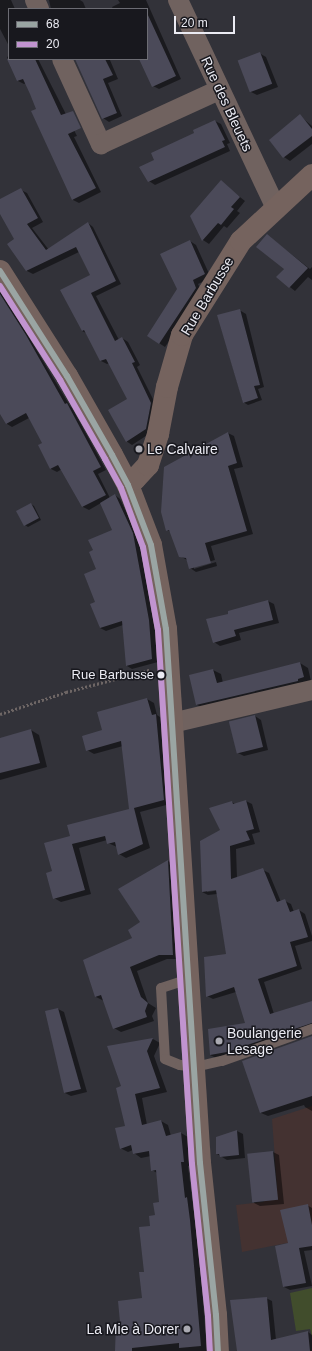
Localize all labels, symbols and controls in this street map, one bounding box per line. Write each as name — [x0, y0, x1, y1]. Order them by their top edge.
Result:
legend — [8, 8, 148, 60]
scale bar — [176, 8, 237, 34]
text: 20 m — [181, 16, 208, 30]
text: 68 — [46, 17, 59, 31]
text: 20 — [46, 37, 59, 51]
street label: Rue des Bleuets — [198, 54, 256, 154]
street label: Rue Barbusse — [177, 254, 237, 338]
place label: Le Calvaire — [147, 441, 218, 457]
marker: Le Calvaire — [134, 444, 144, 454]
place label: Rue Barbusse — [72, 667, 154, 683]
marker: Rue Barbusse — [156, 670, 166, 680]
place label: Boulangerie Lesage — [227, 1025, 302, 1058]
marker: Boulangerie Lesage — [214, 1036, 224, 1046]
place label: La Mie à Dorer — [86, 1321, 179, 1337]
marker: La Mie à Dorer — [182, 1324, 192, 1334]

